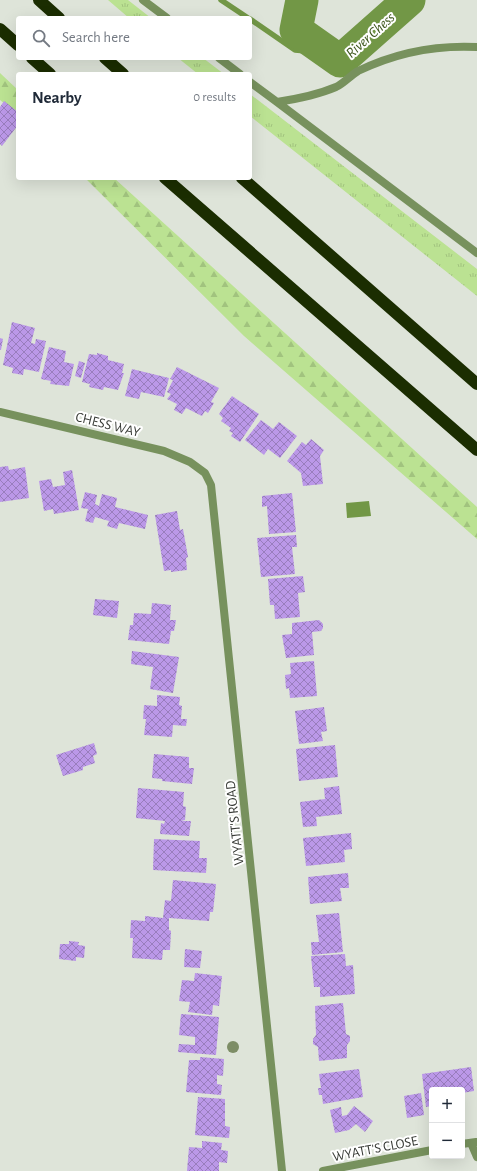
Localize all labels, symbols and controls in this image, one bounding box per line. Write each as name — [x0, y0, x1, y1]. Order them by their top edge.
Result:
water label: River Chess — [343, 10, 398, 61]
search box — [16, 16, 252, 60]
icon: search — [30, 27, 52, 49]
text: Search here — [62, 30, 130, 45]
text: Nearby — [32, 89, 82, 106]
text: 0 results — [193, 91, 236, 104]
street label: CHESS WAY — [74, 410, 142, 440]
street label: WYATT'S ROAD — [224, 780, 246, 866]
map controls — [429, 1087, 465, 1159]
button: + — [429, 1087, 465, 1123]
button: − — [429, 1123, 465, 1159]
street label: WYATT'S CLOSE — [331, 1134, 419, 1164]

